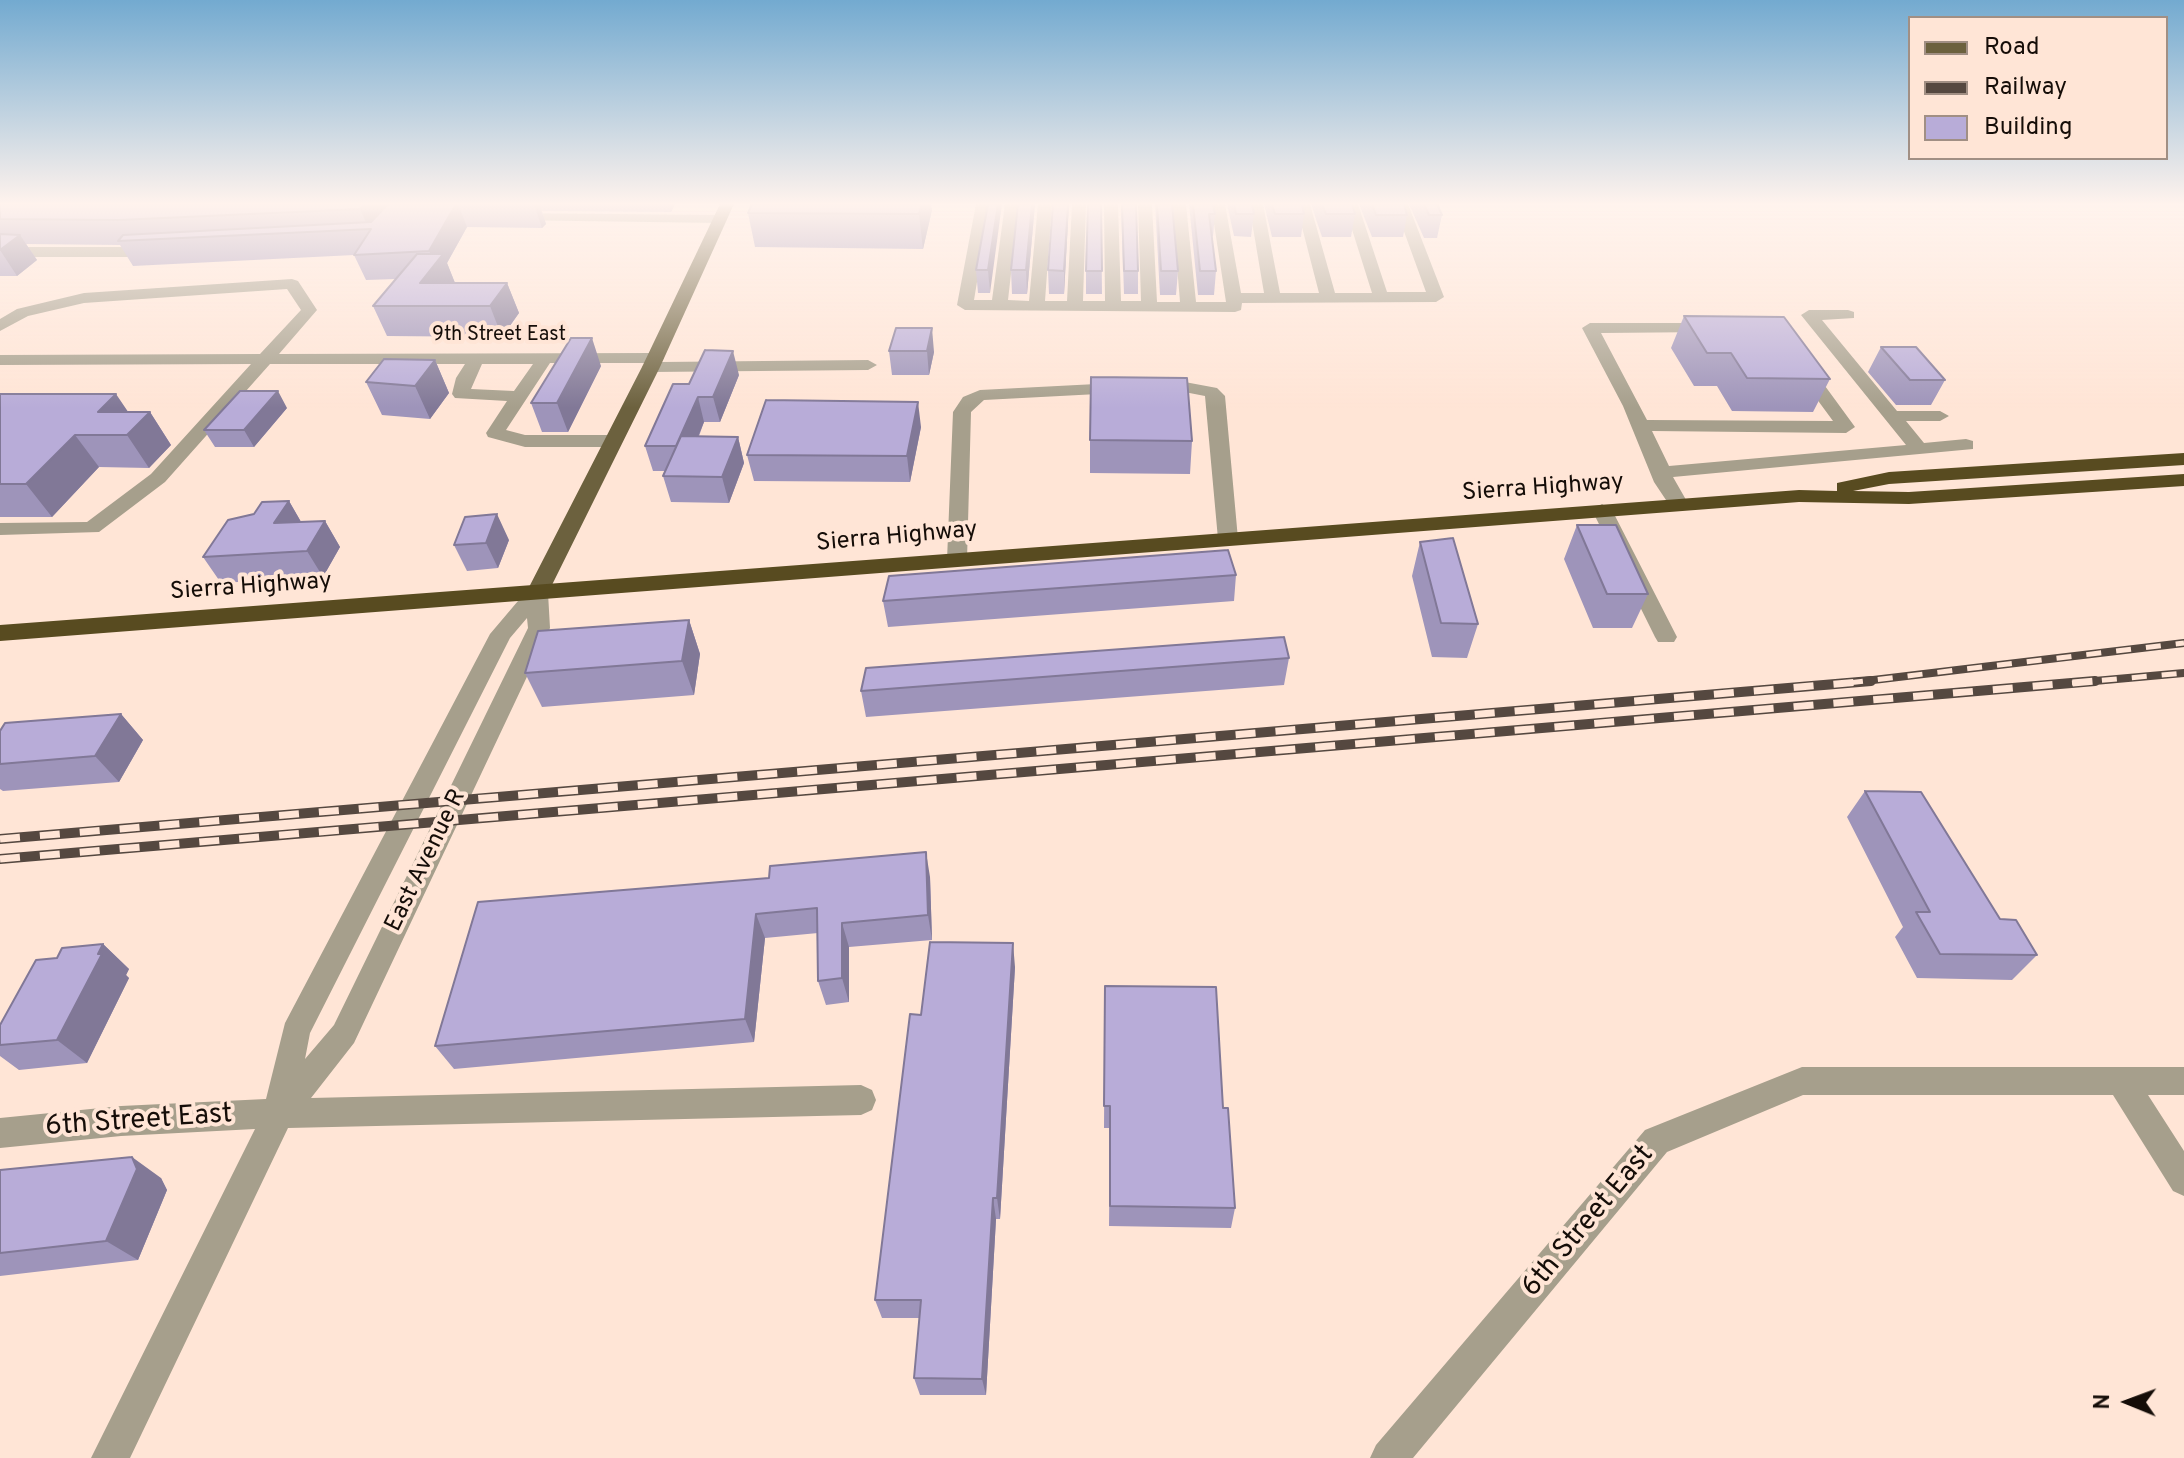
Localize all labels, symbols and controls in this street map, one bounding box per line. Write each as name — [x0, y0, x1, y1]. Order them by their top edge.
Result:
legend — [1908, 16, 2168, 160]
text: Road — [1984, 33, 2040, 63]
text: Railway — [1984, 73, 2067, 103]
text: Building — [1984, 113, 2073, 143]
street label: 9th Street East — [432, 324, 566, 348]
street label: Sierra Highway — [1461, 469, 1625, 509]
street label: Sierra Highway — [815, 517, 979, 559]
street label: Sierra Highway — [169, 568, 333, 608]
street label: East Avenue R — [380, 785, 474, 937]
street label: 6th Street East — [44, 1099, 234, 1145]
street label: 6th Street East — [1516, 1139, 1662, 1305]
north arrow — [2088, 1362, 2168, 1442]
text: N — [2090, 1393, 2117, 1410]

